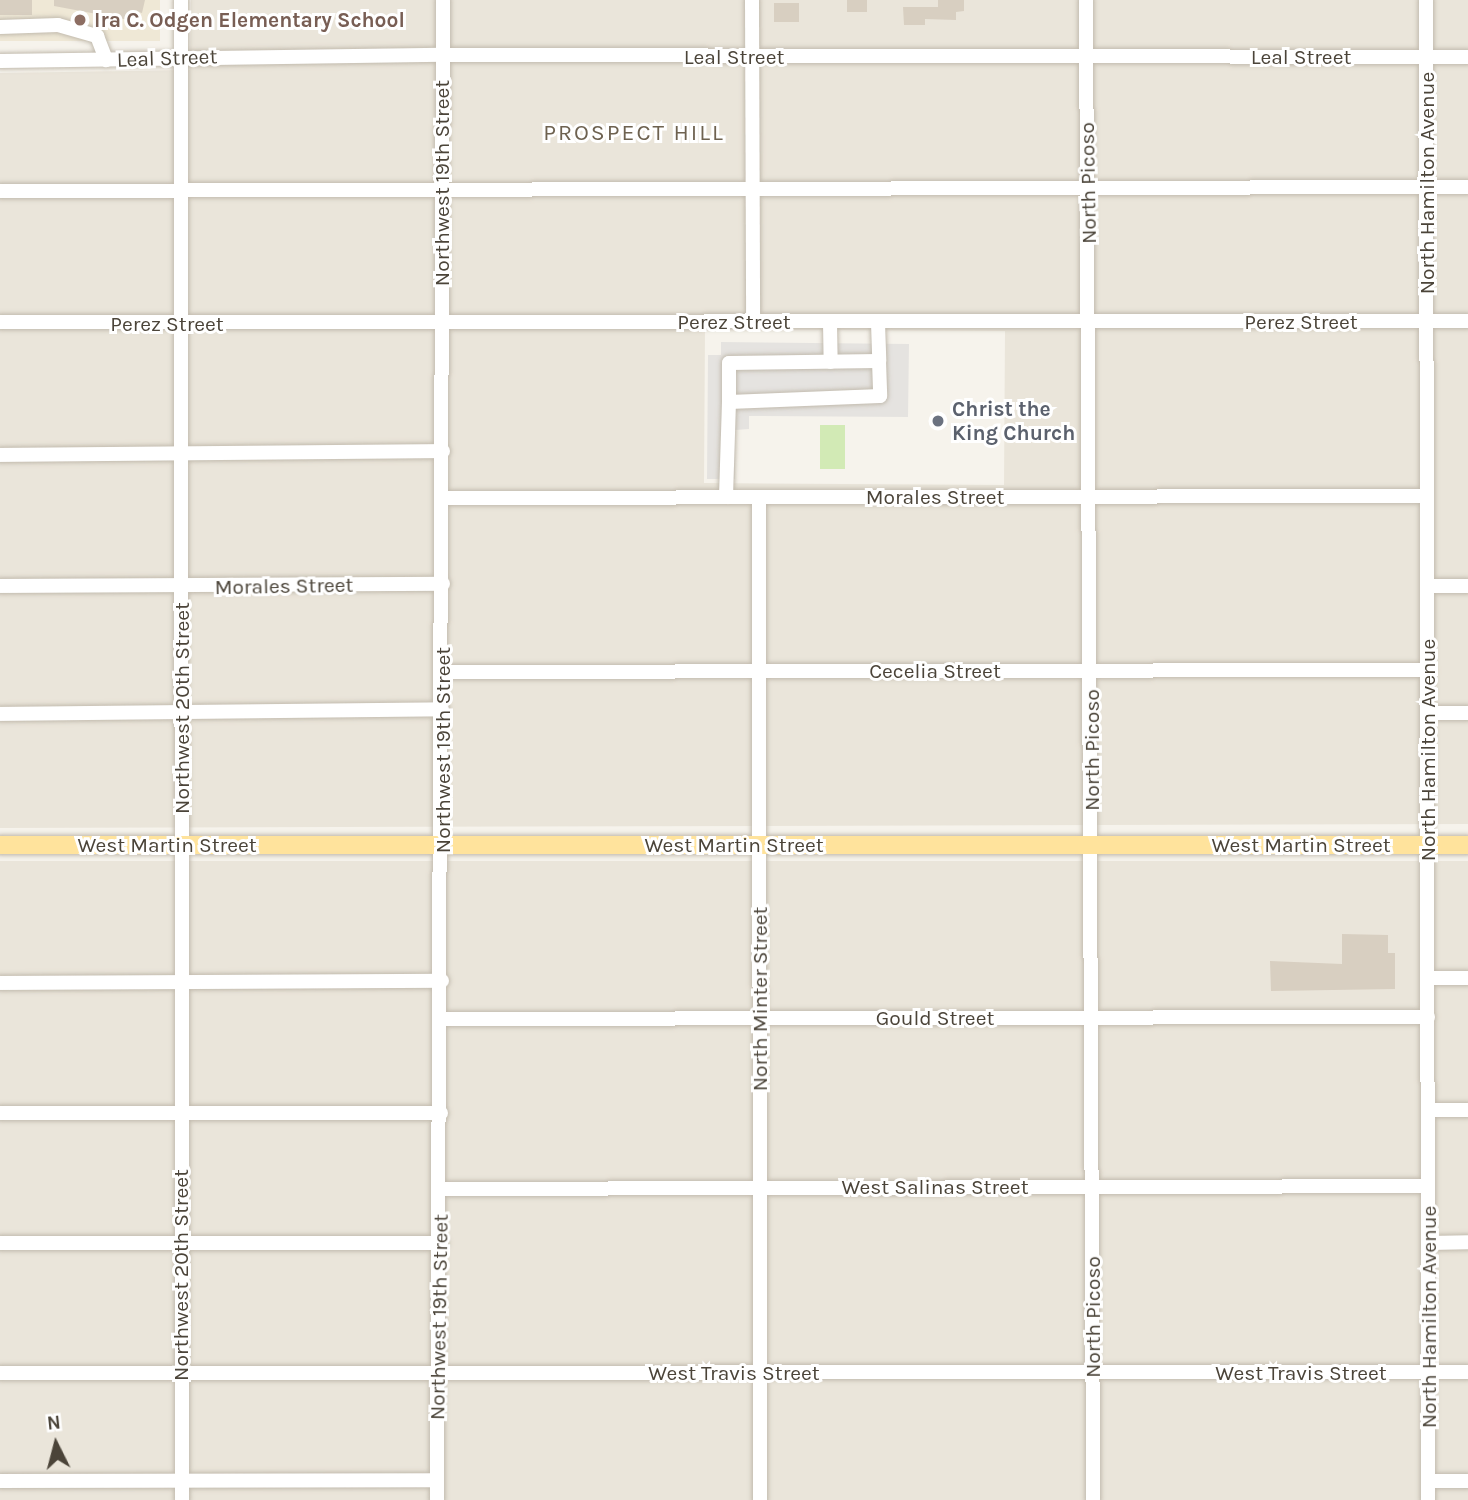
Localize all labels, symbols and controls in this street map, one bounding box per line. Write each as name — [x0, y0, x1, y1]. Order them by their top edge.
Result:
place label: Ira C. Odgen Elementary School — [94, 7, 405, 33]
marker: Ira C. Odgen Elementary School — [72, 12, 88, 28]
street label: Leal Street — [116, 44, 218, 72]
street label: Leal Street — [684, 44, 784, 70]
street label: Leal Street — [1251, 44, 1351, 70]
street label: North Hamilton Avenue — [1414, 72, 1440, 294]
street label: Northwest 19th Street — [429, 80, 455, 286]
district label: PROSPECT HILL — [545, 119, 723, 147]
street label: North Picoso — [1074, 122, 1102, 244]
street label: Perez Street — [677, 309, 791, 335]
street label: Perez Street — [1244, 309, 1358, 335]
street label: Perez Street — [110, 311, 224, 337]
place label: Christ the King Church — [952, 396, 1075, 446]
marker: Christ the King Church — [930, 413, 946, 429]
street label: Morales Street — [866, 484, 1004, 510]
street label: Morales Street — [214, 572, 354, 600]
street label: Northwest 20th Street — [169, 602, 195, 814]
street label: North Hamilton Avenue — [1415, 639, 1441, 861]
street label: Northwest 19th Street — [430, 647, 456, 853]
street label: Cecelia Street — [869, 658, 1001, 684]
street label: North Picoso — [1079, 689, 1105, 811]
street label: West Martin Street — [77, 832, 257, 858]
street label: West Martin Street — [644, 832, 824, 858]
street label: West Martin Street — [1211, 832, 1391, 858]
street label: North Minter Street — [747, 907, 773, 1091]
street label: Gould Street — [876, 1005, 994, 1031]
street label: Northwest 20th Street — [168, 1169, 194, 1381]
street label: West Salinas Street — [841, 1174, 1029, 1200]
street label: North Hamilton Avenue — [1416, 1206, 1442, 1428]
street label: Northwest 19th Street — [425, 1214, 453, 1420]
street label: North Picoso — [1080, 1256, 1106, 1378]
street label: West Travis Street — [648, 1360, 820, 1386]
street label: West Travis Street — [1215, 1360, 1387, 1386]
north arrow — [21, 1409, 91, 1479]
text: N — [46, 1411, 62, 1435]

